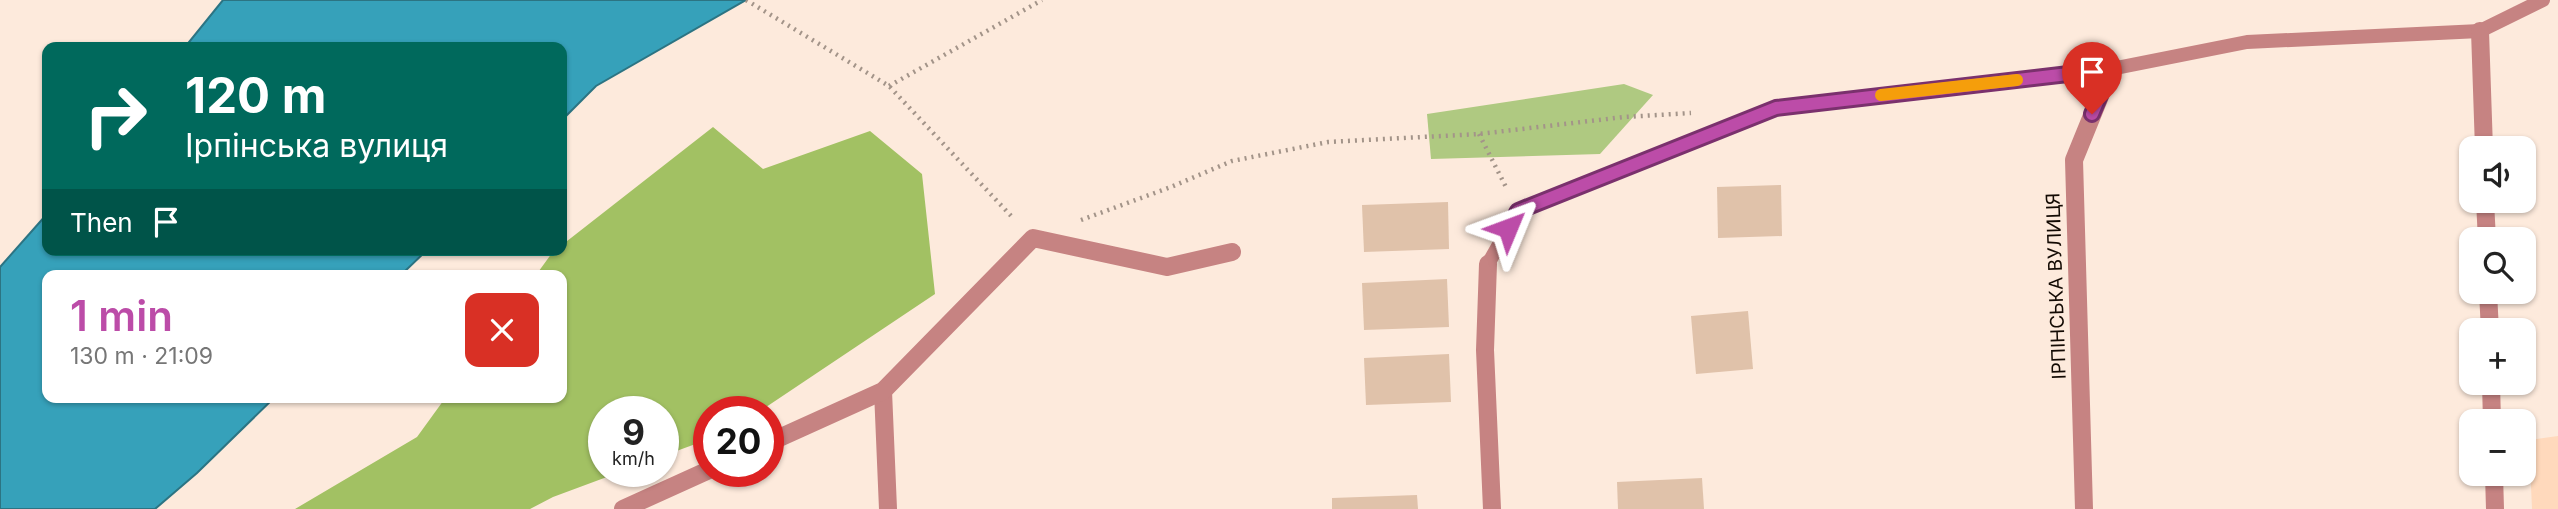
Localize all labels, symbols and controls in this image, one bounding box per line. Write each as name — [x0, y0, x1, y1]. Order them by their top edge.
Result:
pin — [2062, 42, 2122, 114]
icon: arrive — [2073, 53, 2111, 91]
text: 120 m — [185, 66, 326, 125]
icon: right — [70, 70, 161, 161]
text: Ірпінська вулиця — [185, 126, 448, 165]
map controls — [2459, 136, 2536, 486]
button: sound — [2459, 136, 2536, 213]
position arrow — [1471, 191, 1545, 265]
street label: ІРПІНСЬКА ВУЛИЦЯ — [2041, 192, 2071, 380]
icon: arrive — [147, 203, 185, 241]
text: Then — [70, 207, 133, 238]
button: search — [2459, 227, 2536, 304]
text: 1 min — [70, 290, 173, 341]
button: close — [465, 293, 539, 367]
button: + — [2459, 318, 2536, 395]
text: 130 m · 21:09 — [70, 342, 213, 370]
speed limit sign: 20 — [693, 396, 784, 487]
button: − — [2459, 409, 2536, 486]
text: 9 — [622, 411, 645, 453]
text: km/h — [612, 448, 655, 469]

